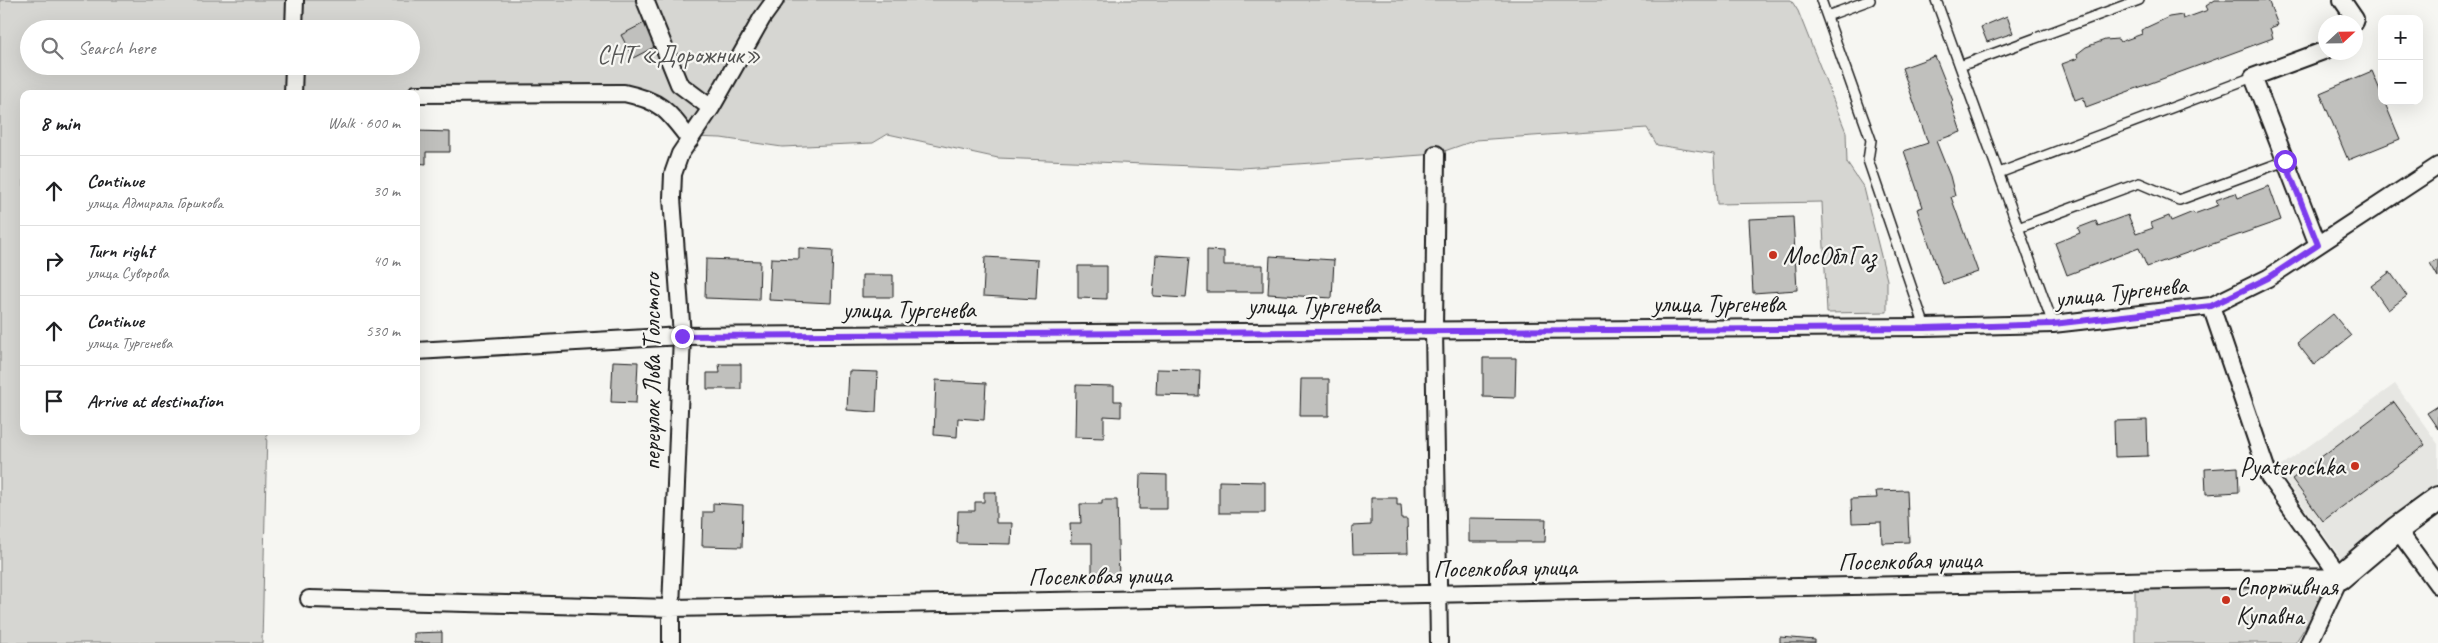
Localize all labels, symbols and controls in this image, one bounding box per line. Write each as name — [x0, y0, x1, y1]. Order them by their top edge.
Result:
north arrow — [2318, 15, 2363, 60]
map controls — [2378, 15, 2423, 105]
button: + — [2378, 15, 2423, 60]
search box — [20, 20, 420, 75]
icon: search — [38, 34, 66, 62]
text: Search here — [78, 36, 155, 60]
park label: СНТ «Дорожник» — [597, 39, 761, 71]
button: − — [2378, 60, 2423, 105]
text: 8 min — [40, 110, 80, 136]
text: Walk · 600 m — [328, 113, 400, 133]
route start — [2274, 150, 2297, 173]
text: Continue — [87, 169, 144, 193]
icon: ahead — [40, 177, 68, 205]
text: 30 m — [373, 181, 400, 201]
text: улица Адмирала Горшкова — [87, 193, 223, 213]
text: Turn right — [87, 239, 154, 263]
place label: МосОблГаз — [1783, 240, 1878, 273]
icon: right — [40, 247, 68, 275]
marker: МосОблГаз — [1767, 249, 1779, 261]
text: 40 m — [373, 251, 400, 271]
text: улица Суворова — [87, 263, 169, 283]
street label: улица Тургенева — [2051, 269, 2191, 315]
street label: переулок Льва Толстого — [636, 270, 668, 470]
street label: улица Тургенева — [1650, 288, 1788, 320]
street label: улица Тургенева — [1245, 290, 1383, 322]
street label: улица Тургенева — [840, 294, 978, 326]
text: Continue — [87, 309, 144, 333]
icon: ahead — [40, 317, 68, 345]
text: 530 m — [366, 321, 400, 341]
route end — [671, 325, 694, 348]
text: улица Тургенева — [87, 333, 172, 353]
icon: arrive — [40, 387, 68, 415]
text: Arrive at destination — [87, 389, 223, 413]
place label: Pyaterochka — [2240, 451, 2347, 483]
marker: Pyaterochka — [2349, 460, 2361, 472]
street label: Поселковая улица — [1838, 544, 1984, 578]
street label: Поселковая улица — [1433, 551, 1579, 585]
street label: Поселковая улица — [1028, 559, 1174, 593]
place label: Спортивная Купавна — [2236, 571, 2339, 632]
marker: Спортивная Купавна — [2220, 594, 2232, 606]

